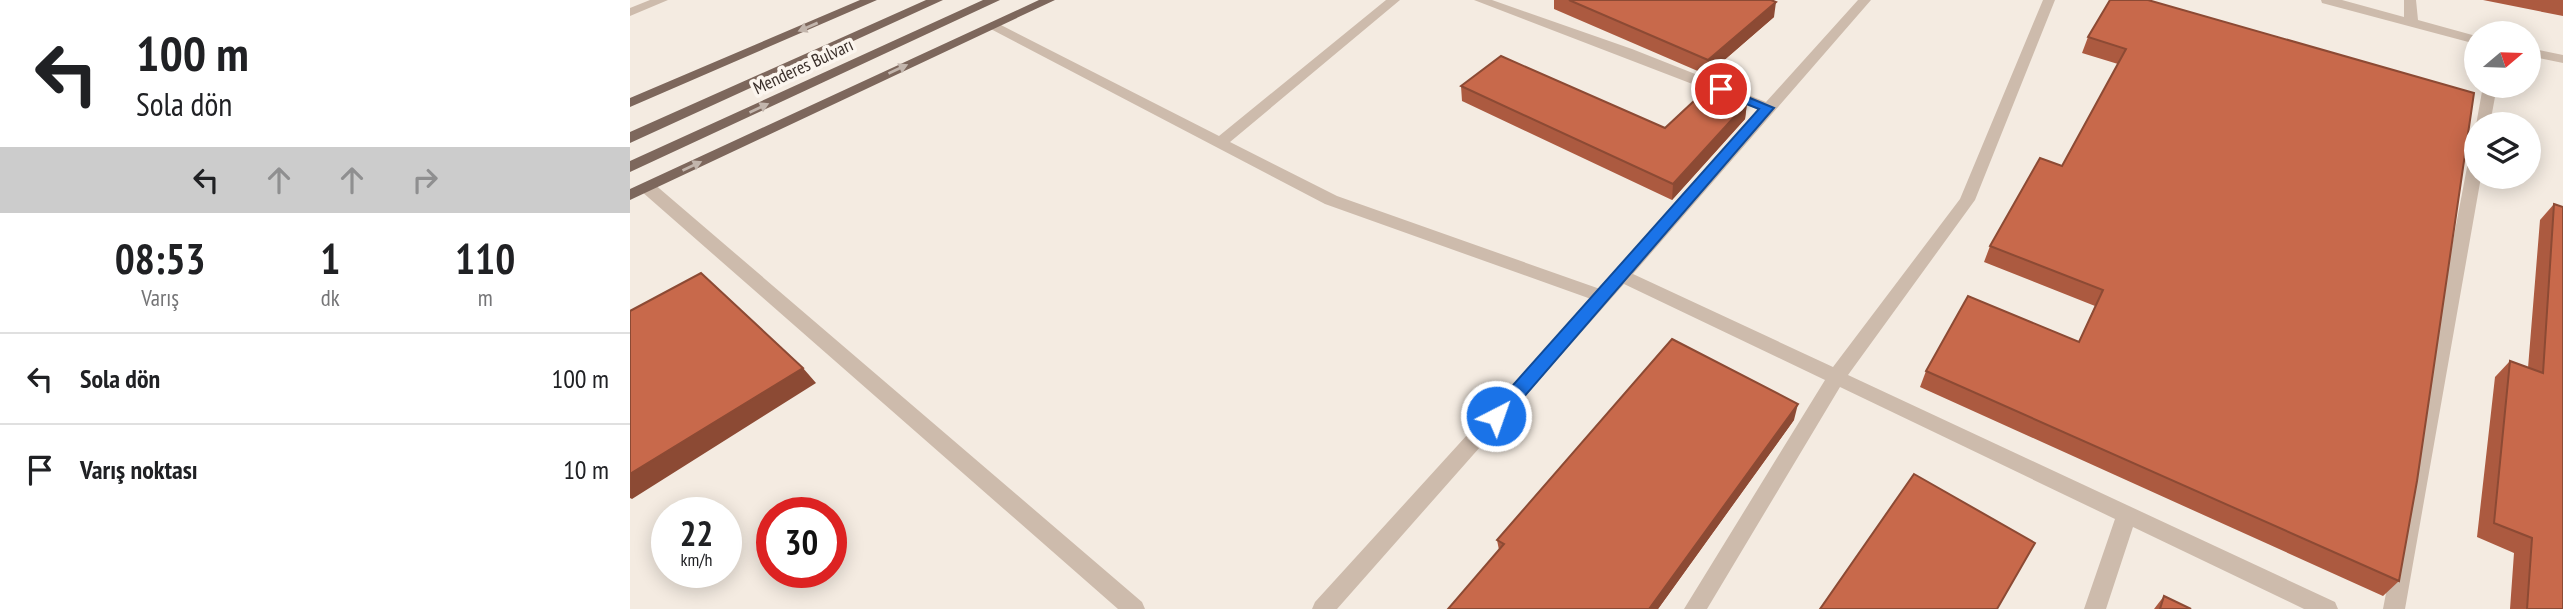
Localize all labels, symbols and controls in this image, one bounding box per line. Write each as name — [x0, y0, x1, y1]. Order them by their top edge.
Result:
text: 100 m — [136, 21, 249, 85]
one-way arrow — [798, 21, 818, 33]
north arrow — [2464, 21, 2541, 98]
map controls — [2464, 21, 2541, 189]
icon: left — [21, 28, 112, 119]
street label: Menderes Bulvarı — [749, 33, 857, 99]
pin — [1691, 59, 1751, 119]
one-way arrow — [887, 63, 908, 74]
icon: arrive — [1702, 70, 1740, 108]
text: Sola dön — [136, 83, 232, 125]
one-way arrow — [748, 102, 769, 113]
button: layers — [2464, 112, 2541, 189]
one-way arrow — [682, 160, 702, 171]
icon: left — [187, 161, 225, 199]
icon: ahead — [260, 161, 298, 199]
icon: ahead — [333, 161, 371, 199]
icon: right — [406, 161, 444, 199]
text: 08:53 — [115, 231, 206, 286]
text: 1 — [320, 231, 340, 286]
text: 110 — [455, 231, 515, 286]
text: Varış — [141, 283, 179, 312]
text: dk — [321, 283, 340, 312]
text: m — [478, 283, 493, 312]
icon: left — [21, 360, 59, 398]
text: Sola dön — [80, 362, 160, 395]
text: 100 m — [551, 362, 609, 395]
position arrow — [1459, 379, 1533, 453]
icon: arrive — [21, 451, 59, 489]
text: Varış noktası — [80, 453, 198, 486]
text: 10 m — [563, 453, 609, 486]
speed limit sign: 30 — [756, 497, 847, 588]
text: 22 — [680, 510, 713, 556]
text: km/h — [681, 548, 712, 571]

